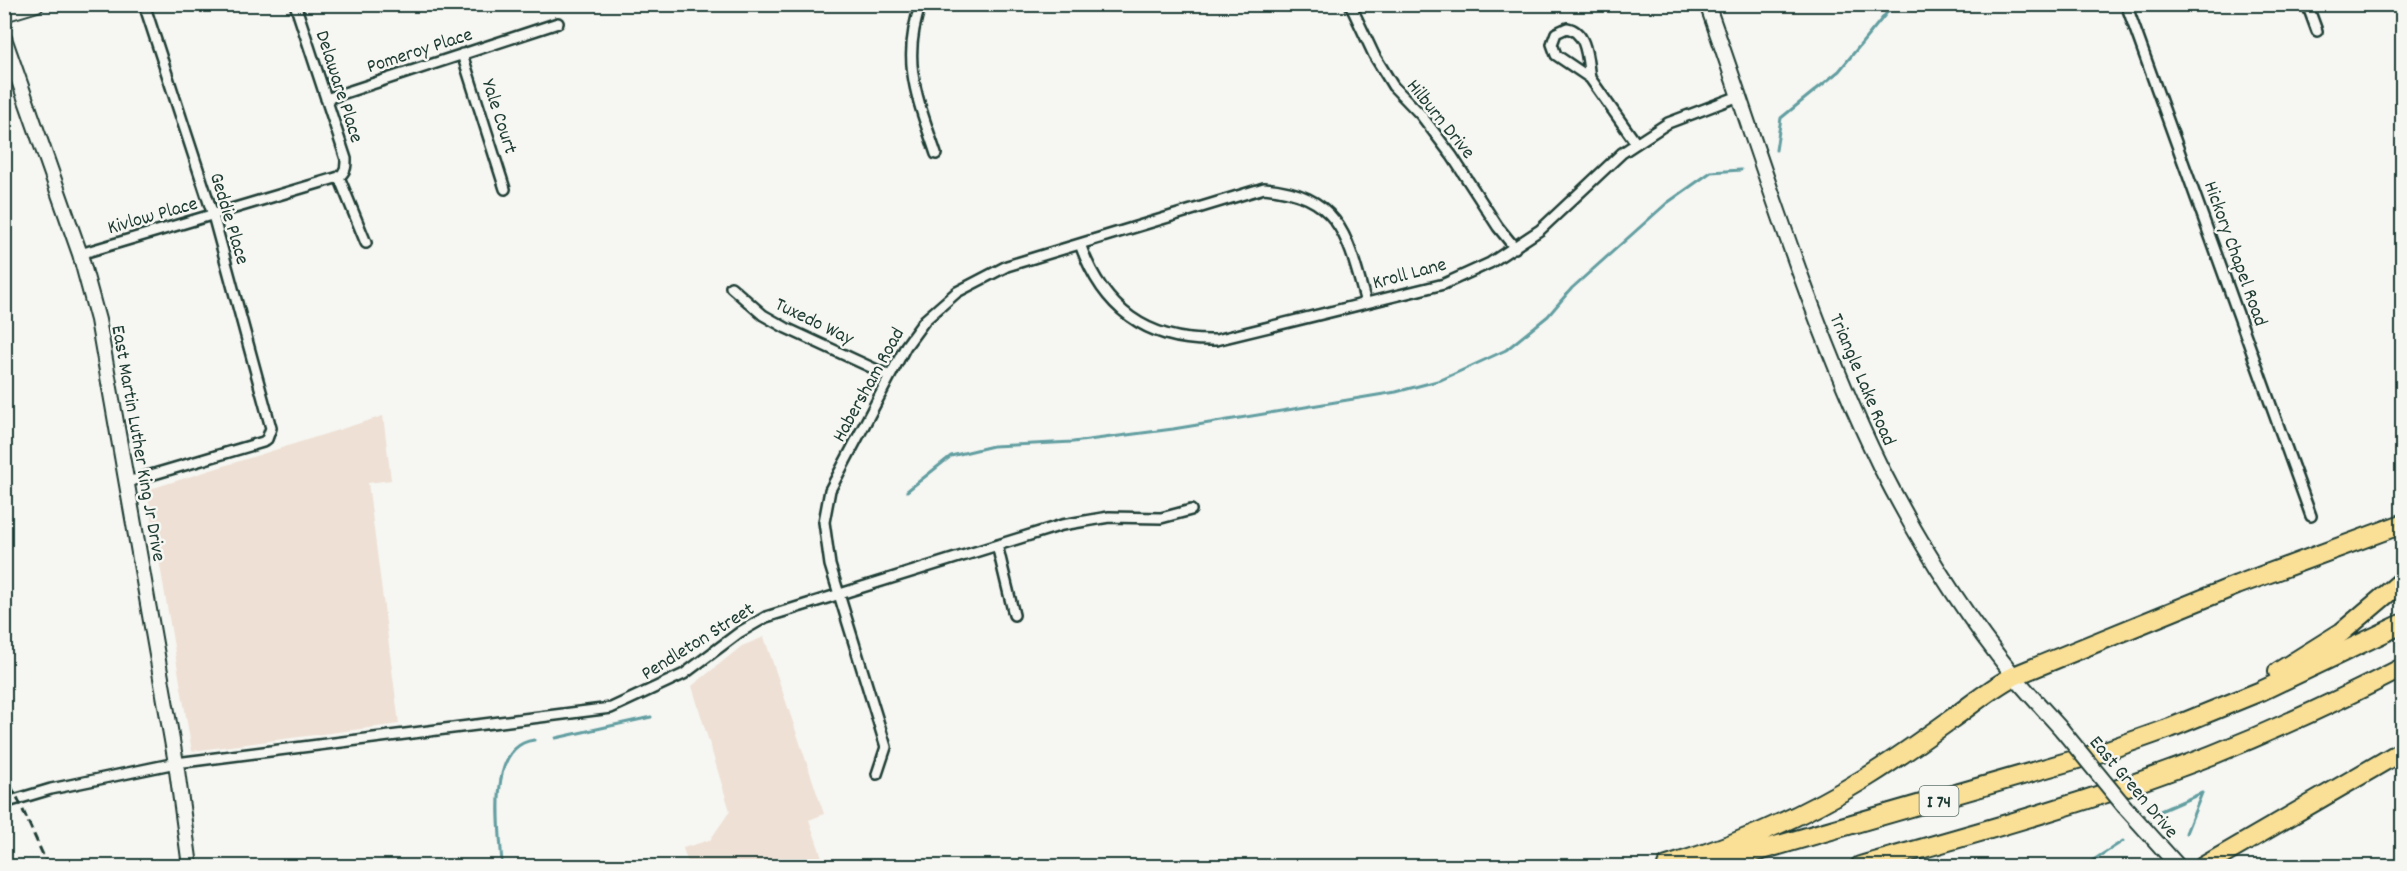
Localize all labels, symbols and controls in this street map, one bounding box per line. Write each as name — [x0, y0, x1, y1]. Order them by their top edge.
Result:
street label: Pomeroy Place — [363, 22, 477, 82]
street label: Delaware Place — [307, 27, 370, 147]
street label: Hilburn Drive — [1399, 74, 1481, 166]
street label: Yale Court — [473, 76, 523, 158]
street label: Geddie Place — [201, 169, 255, 268]
street label: Hickory Chapel Road — [2195, 178, 2273, 330]
street label: Kivlow Place — [105, 191, 201, 243]
street label: Kroll Lane — [1370, 252, 1450, 298]
street label: Tuxedo Way — [769, 292, 859, 354]
street label: Triangle Lake Road — [1821, 310, 1902, 451]
street label: East Martin Luther King Jr Drive — [102, 323, 172, 564]
street label: Habersham Road — [827, 323, 913, 448]
street label: Pendleton Street — [637, 597, 761, 689]
street label: East Green Drive — [2081, 731, 2184, 845]
road number: I 74 — [1920, 786, 1958, 816]

